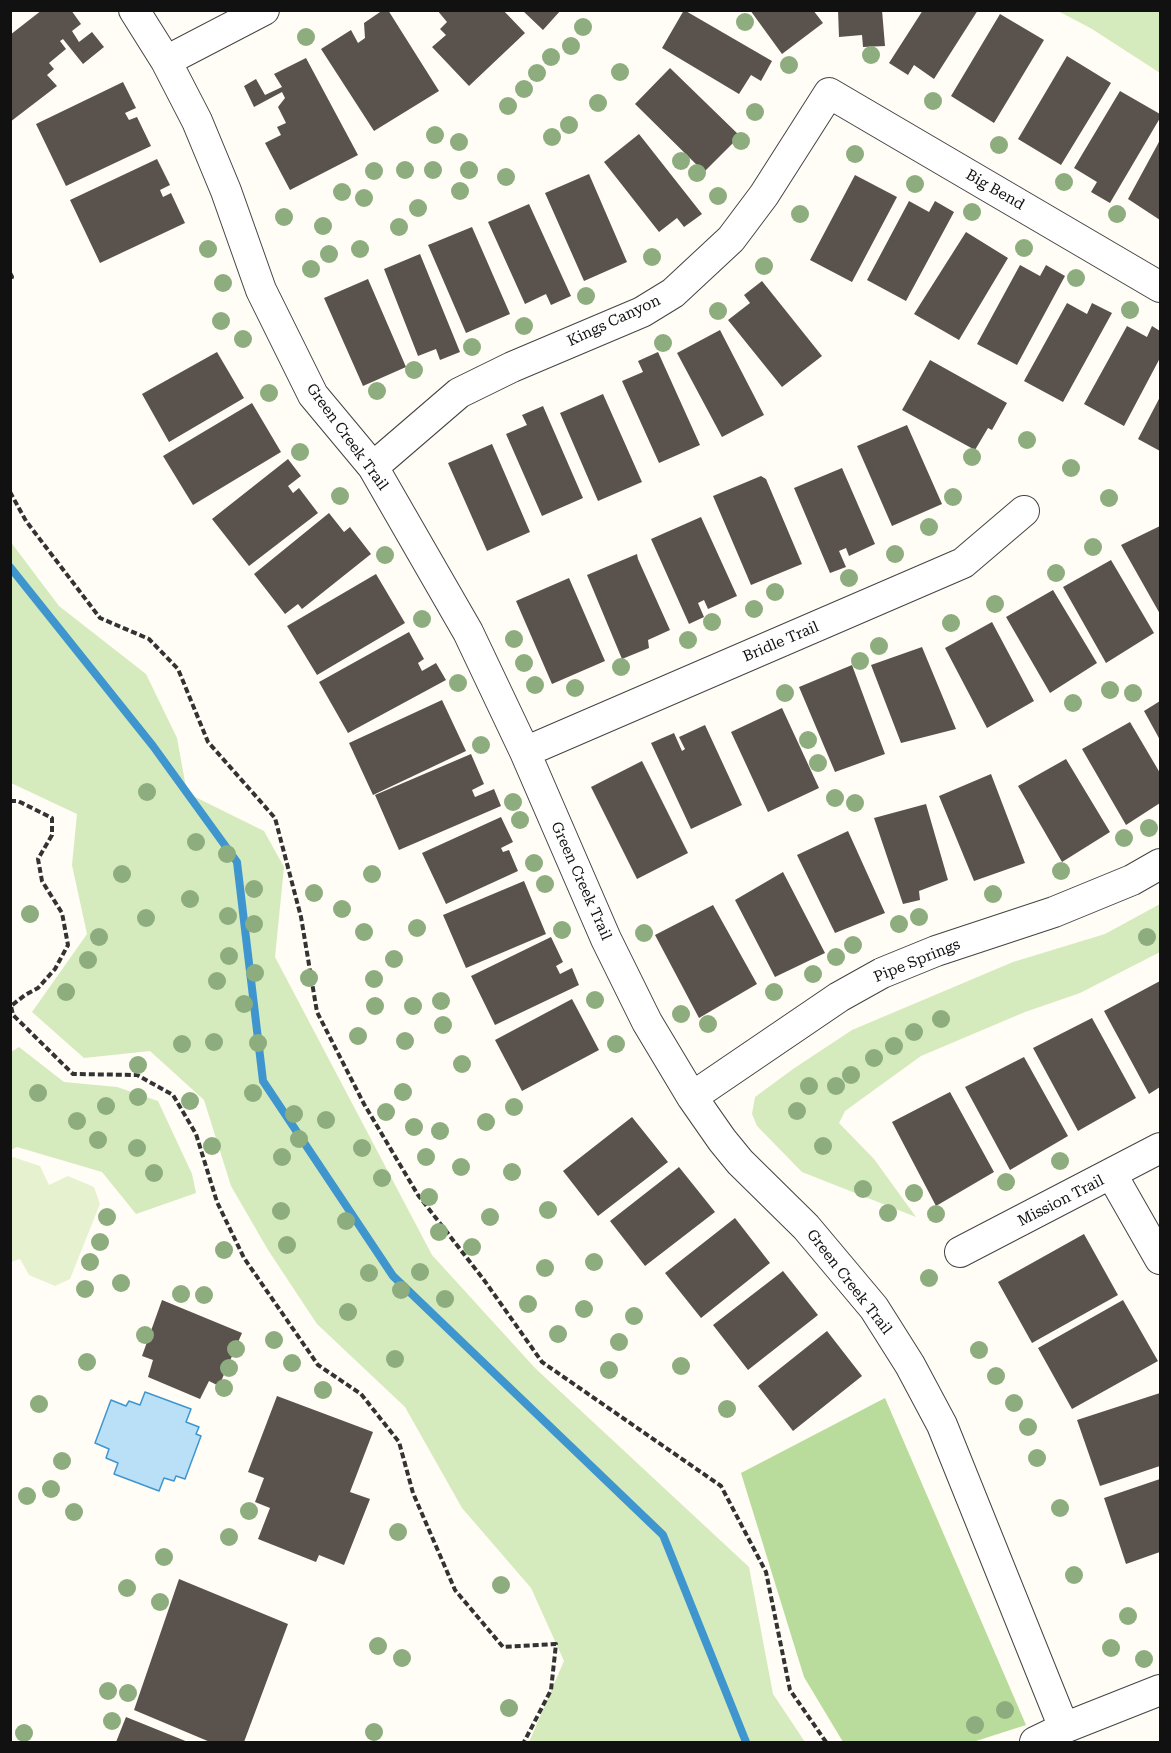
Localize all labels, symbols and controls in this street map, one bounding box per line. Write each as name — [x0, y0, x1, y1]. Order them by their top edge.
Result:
street label: Big Bend — [962, 166, 1028, 214]
street label: Kings Canyon — [565, 292, 663, 350]
street label: Green Creek Trail — [302, 380, 392, 494]
street label: Bridle Trail — [740, 618, 822, 666]
street label: Green Creek Trail — [547, 819, 615, 943]
street label: Pipe Springs — [871, 935, 963, 987]
street label: Mission Trail — [1015, 1172, 1107, 1230]
street label: Green Creek Trail — [803, 1226, 895, 1338]

